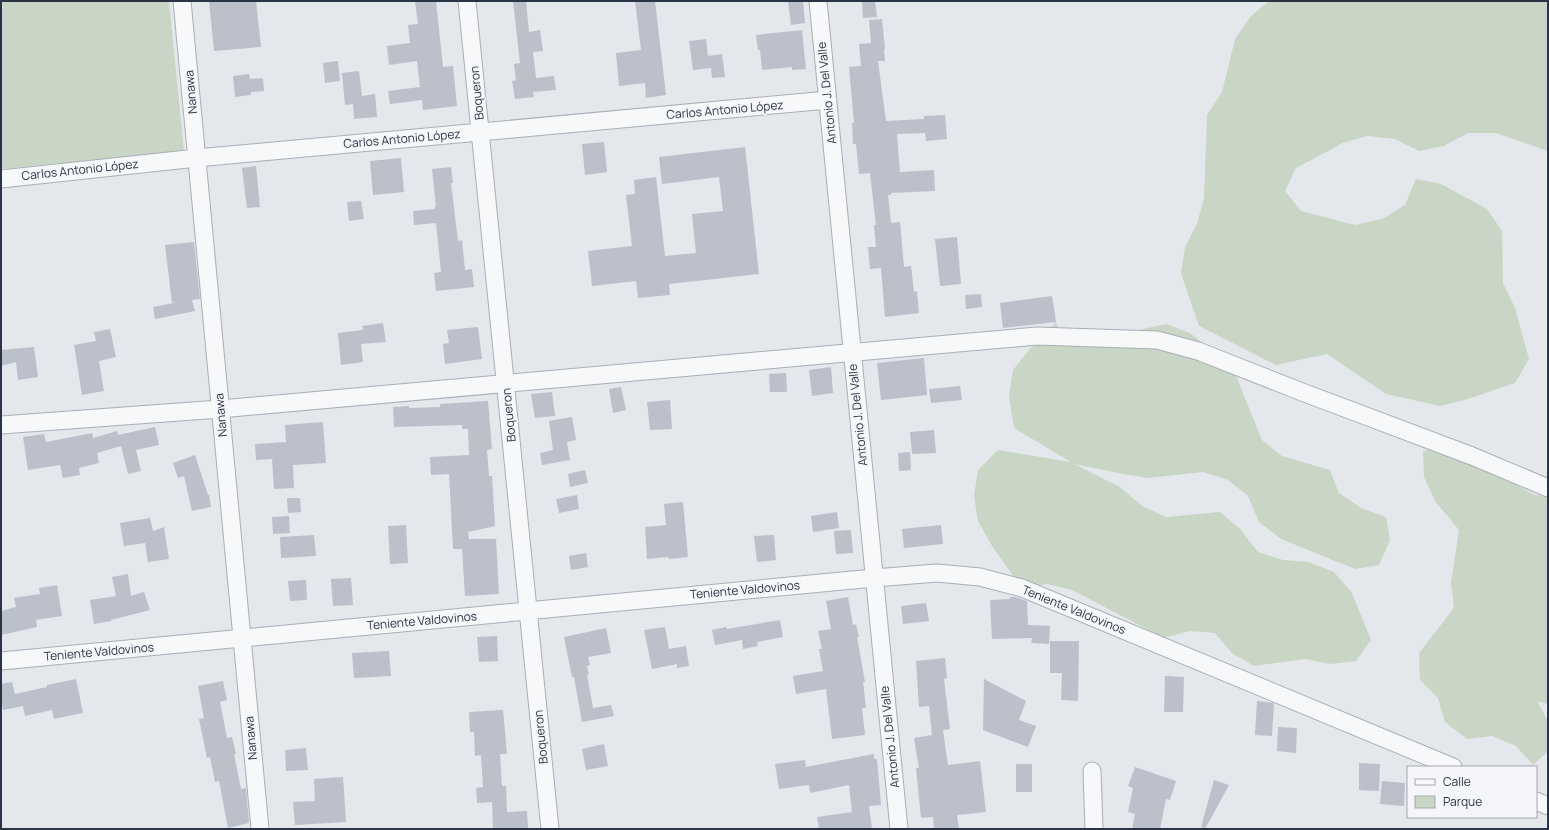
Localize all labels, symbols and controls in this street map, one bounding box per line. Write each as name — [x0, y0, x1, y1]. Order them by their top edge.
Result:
street label: Antonio J. Del Valle — [813, 41, 840, 145]
street label: Boqueron — [465, 65, 488, 121]
street label: Nanawa — [180, 69, 201, 115]
street label: Carlos Antonio López — [666, 96, 784, 123]
street label: Carlos Antonio López — [343, 125, 461, 152]
street label: Carlos Antonio López — [21, 155, 139, 184]
street label: Antonio J. Del Valle — [844, 363, 871, 467]
street label: Boqueron — [497, 387, 520, 443]
street label: Nanawa — [210, 392, 231, 438]
street label: Teniente Valdovinos — [689, 576, 801, 603]
street label: Teniente Valdovinos — [1020, 581, 1129, 638]
street label: Teniente Valdovinos — [366, 607, 478, 634]
street label: Teniente Valdovinos — [43, 638, 155, 665]
street label: Antonio J. Del Valle — [876, 685, 903, 789]
street label: Boqueron — [529, 709, 552, 765]
street label: Nanawa — [240, 715, 261, 761]
legend — [1407, 766, 1537, 818]
text: Calle — [1443, 773, 1471, 790]
text: Parque — [1443, 793, 1482, 810]

